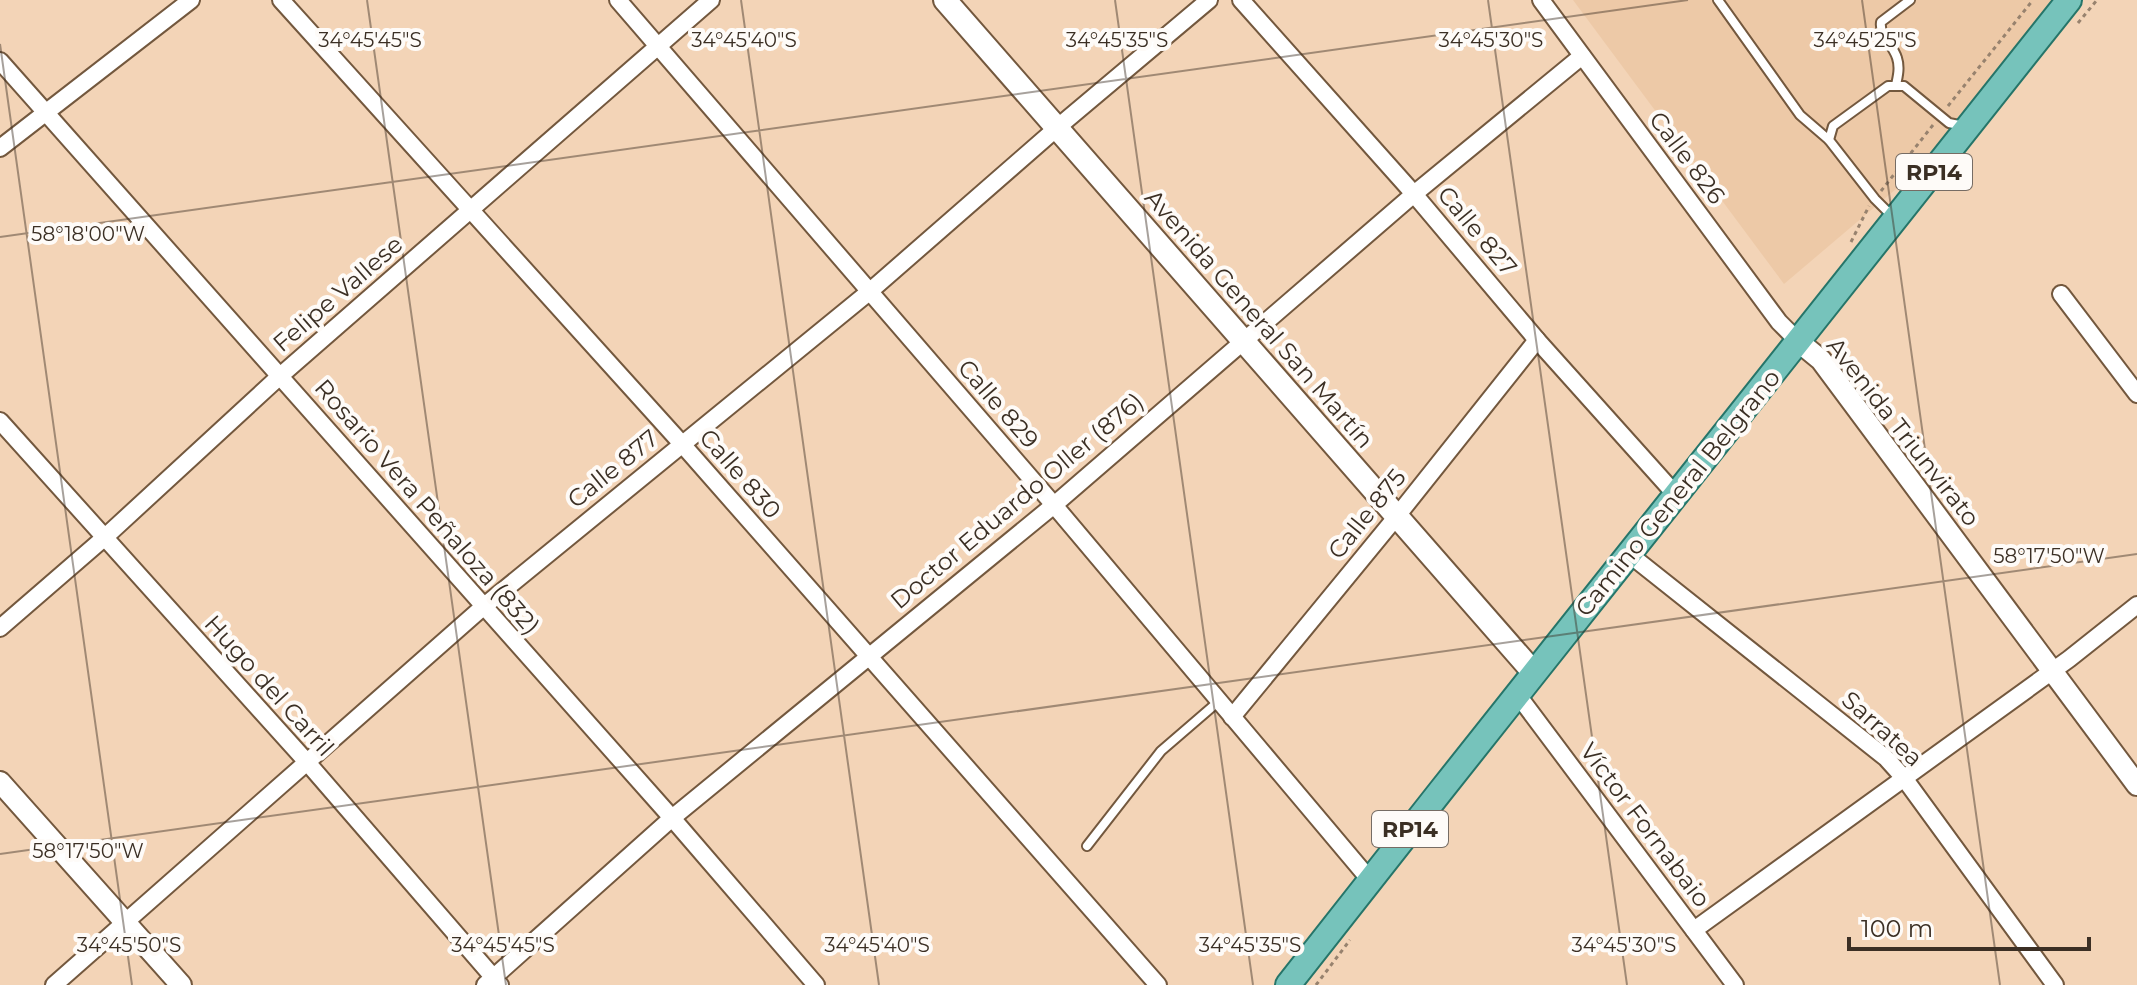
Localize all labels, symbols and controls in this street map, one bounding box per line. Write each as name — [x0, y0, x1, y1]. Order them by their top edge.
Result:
text: 34°45'45"S — [318, 28, 422, 52]
text: 34°45'40"S — [691, 28, 797, 52]
text: 34°45'35"S — [1066, 28, 1168, 52]
text: 34°45'30"S — [1439, 28, 1543, 52]
text: 34°45'25"S — [1814, 28, 1916, 52]
street label: Calle 826 — [1643, 106, 1732, 210]
road number: RP14 — [1896, 154, 1972, 190]
street label: Calle 827 — [1432, 180, 1523, 281]
street label: Avenida General San Martín — [1139, 183, 1380, 454]
text: 58°18'00"W — [31, 222, 145, 246]
street label: Felipe Vallese — [267, 229, 408, 358]
street label: Avenida Triunvirato — [1821, 332, 1986, 532]
street label: Calle 829 — [952, 353, 1045, 454]
street label: Camino General Belgrano — [1569, 363, 1786, 622]
street label: Rosario Vera Peñaloza (832) — [309, 373, 546, 640]
street label: Doctor Eduardo Oller (876) — [884, 386, 1149, 615]
street label: Calle 877 — [561, 423, 664, 514]
street label: Calle 830 — [694, 423, 787, 524]
street label: Calle 875 — [1322, 463, 1412, 564]
text: 58°17'50"W — [1993, 544, 2105, 568]
street label: Hugo del Carril — [198, 609, 340, 762]
street label: Sarratea — [1836, 685, 1929, 772]
street label: Víctor Fornabaio — [1574, 737, 1717, 913]
road number: RP14 — [1372, 811, 1448, 847]
text: 58°17'50"W — [32, 839, 144, 863]
scale bar — [1849, 901, 2089, 951]
text: 100 m — [1861, 914, 1933, 943]
text: 34°45'50"S — [77, 933, 181, 957]
text: 34°45'45"S — [451, 933, 555, 957]
text: 34°45'40"S — [824, 933, 930, 957]
text: 34°45'35"S — [1199, 933, 1301, 957]
text: 34°45'30"S — [1572, 933, 1676, 957]

